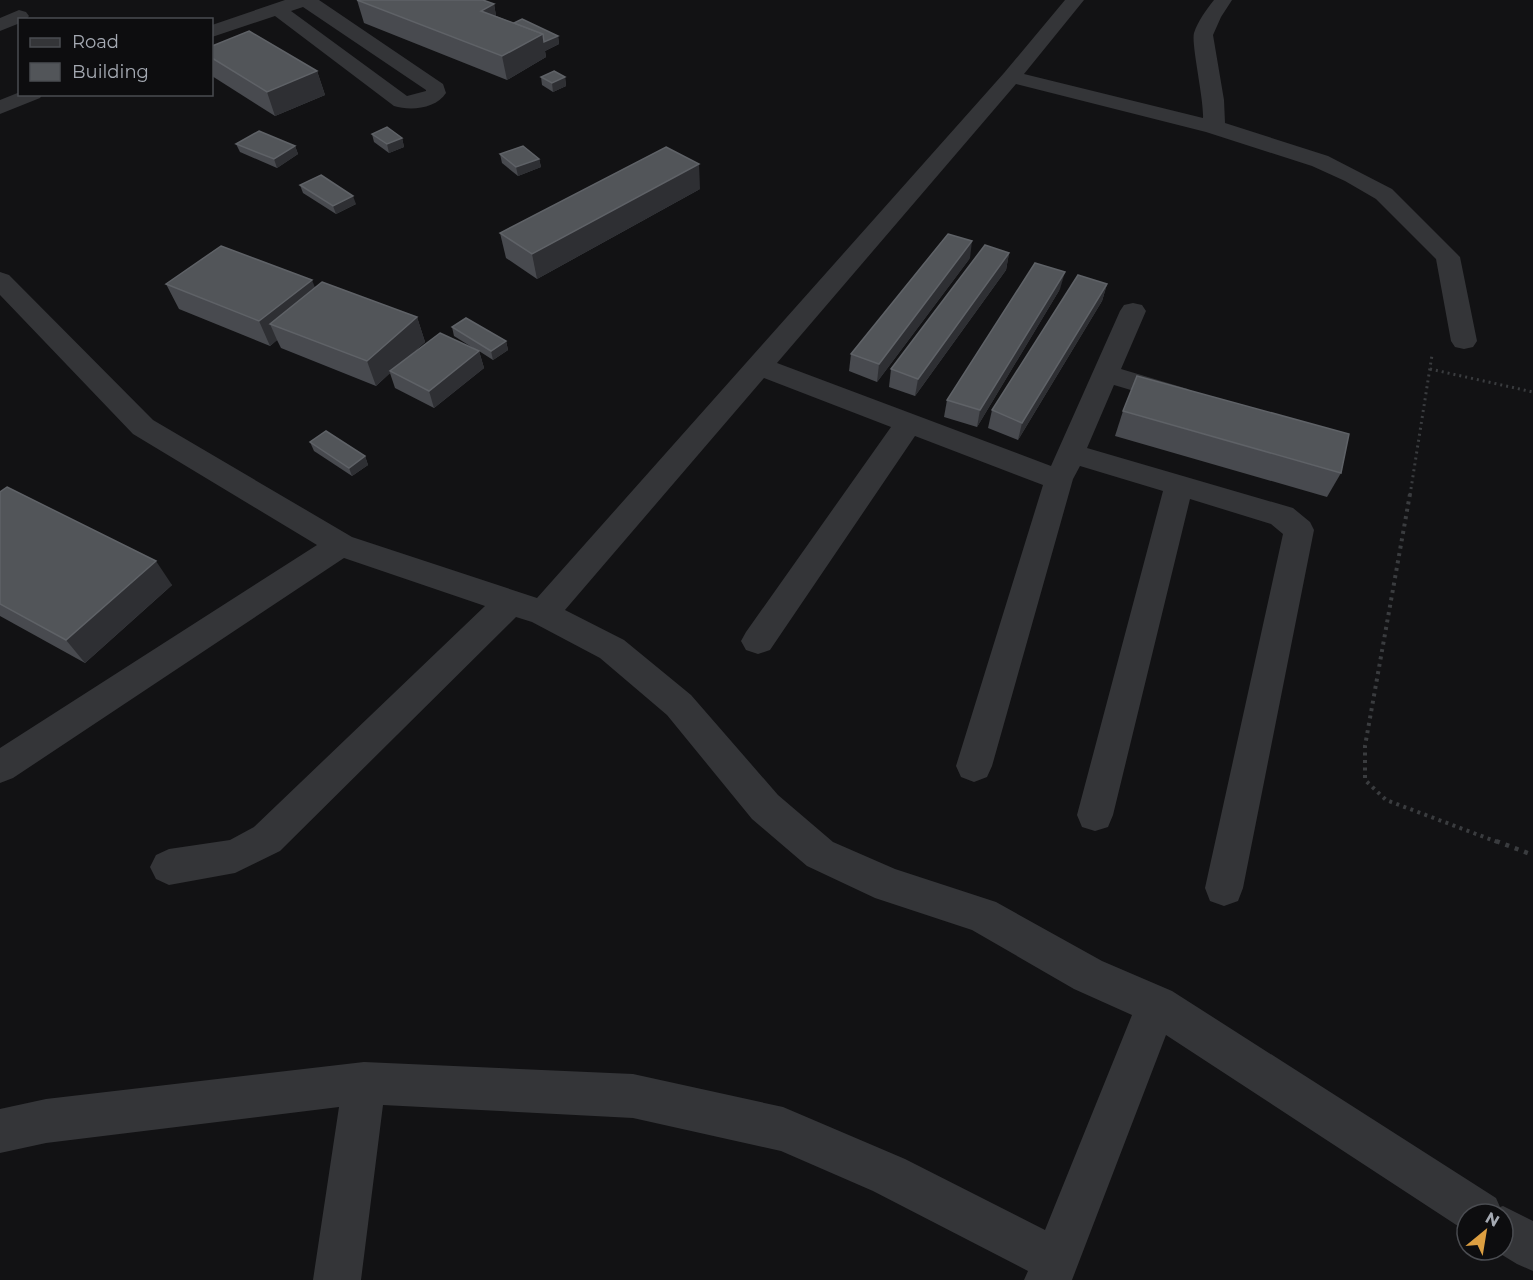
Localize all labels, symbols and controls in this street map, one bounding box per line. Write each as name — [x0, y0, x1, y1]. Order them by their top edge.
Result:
legend — [18, 18, 213, 96]
text: Road — [72, 31, 119, 53]
text: Building — [72, 61, 149, 83]
north arrow — [1455, 1202, 1515, 1262]
text: N — [1482, 1208, 1503, 1231]

